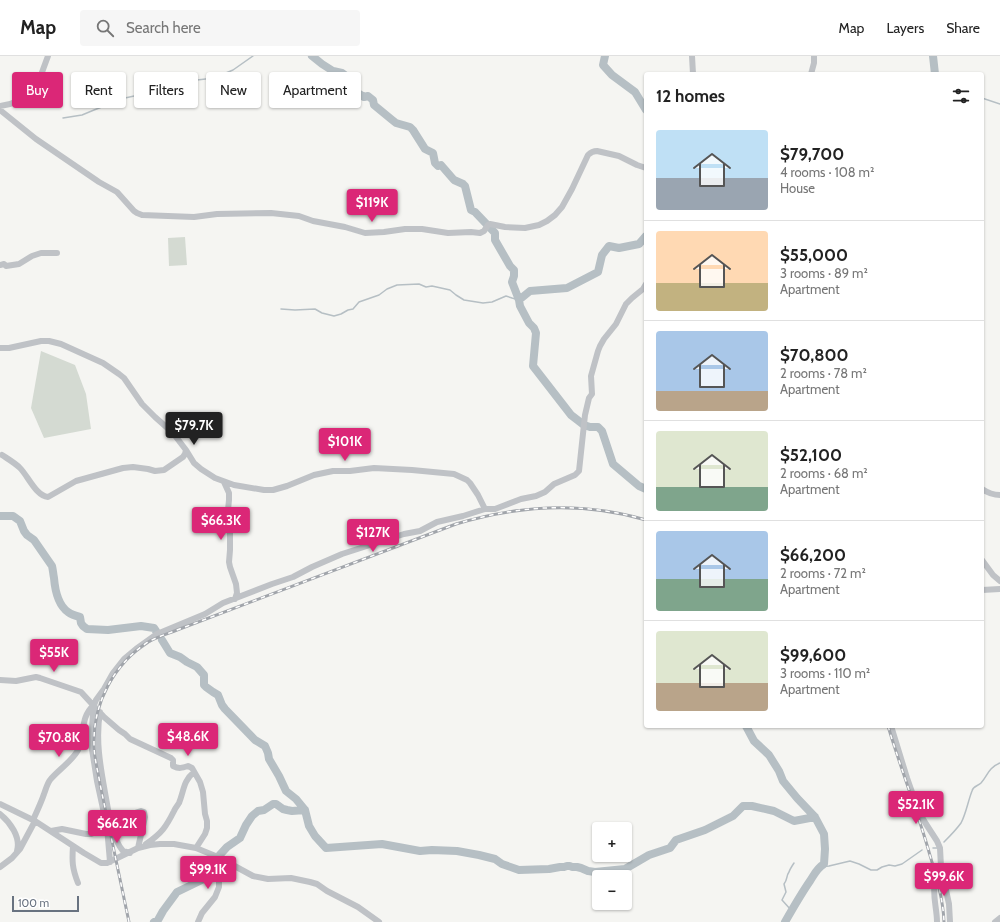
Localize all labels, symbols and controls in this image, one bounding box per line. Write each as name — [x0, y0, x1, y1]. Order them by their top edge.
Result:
search box — [80, 10, 360, 46]
text: Map — [20, 16, 56, 39]
icon: search — [94, 17, 116, 39]
text: Search here — [126, 19, 201, 37]
text: Map — [839, 19, 864, 37]
text: Layers — [886, 19, 924, 37]
text: Share — [946, 19, 980, 37]
chip: Buy — [12, 72, 63, 108]
chip: Rent — [71, 72, 126, 108]
chip: Filters — [134, 72, 198, 108]
chip: New — [206, 72, 261, 108]
chip: Apartment — [269, 72, 361, 108]
icon: filters — [950, 85, 972, 107]
text: 12 homes — [656, 86, 725, 106]
text: $79,700 — [780, 144, 844, 164]
icon: home — [688, 146, 736, 194]
text: 4 rooms · 108 m² — [780, 164, 874, 180]
text: House — [780, 180, 815, 196]
pin: $119K — [344, 189, 400, 223]
text: $119K — [356, 194, 388, 210]
text: $55,000 — [780, 245, 848, 265]
icon: home — [688, 247, 736, 295]
text: 3 rooms · 89 m² — [780, 265, 868, 281]
text: Apartment — [780, 281, 840, 297]
text: $70,800 — [780, 345, 848, 365]
icon: home — [688, 347, 736, 395]
text: 2 rooms · 78 m² — [780, 365, 867, 381]
text: Apartment — [780, 381, 840, 397]
pin: $79.7K — [161, 412, 227, 446]
text: $79.7K — [175, 417, 213, 433]
pin: $101K — [317, 428, 373, 462]
text: $101K — [328, 433, 362, 449]
text: $52,100 — [780, 445, 842, 465]
icon: home — [688, 447, 736, 495]
text: 2 rooms · 68 m² — [780, 465, 868, 481]
text: Apartment — [780, 481, 840, 497]
pin: $66.3K — [188, 507, 254, 541]
text: $66.3K — [201, 512, 241, 528]
pin: $127K — [345, 519, 401, 553]
text: $127K — [356, 524, 390, 540]
text: $66,200 — [780, 545, 846, 565]
icon: home — [688, 547, 736, 595]
text: 2 rooms · 72 m² — [780, 565, 866, 581]
text: Apartment — [780, 581, 840, 597]
pin: $55K — [30, 639, 78, 673]
text: $55K — [39, 644, 69, 660]
text: $99,600 — [780, 645, 846, 665]
icon: home — [688, 647, 736, 695]
text: 3 rooms · 110 m² — [780, 665, 870, 681]
text: Apartment — [780, 681, 840, 697]
pin: $48.6K — [155, 723, 221, 757]
pin: $70.8K — [26, 724, 92, 758]
text: $48.6K — [167, 728, 209, 744]
text: $70.8K — [38, 729, 80, 745]
pin: $52.1K — [883, 791, 949, 825]
text: $52.1K — [898, 796, 935, 812]
pin: $66.2K — [84, 810, 150, 844]
text: $66.2K — [97, 815, 137, 831]
map controls — [592, 822, 632, 910]
button: + — [592, 822, 632, 862]
pin: $99.1K — [175, 856, 241, 890]
text: $99.1K — [189, 861, 227, 877]
pin: $99.6K — [911, 863, 977, 897]
text: $99.6K — [924, 868, 964, 884]
button: − — [592, 870, 632, 910]
scale bar — [12, 894, 79, 913]
text: 100 m — [18, 896, 49, 910]

